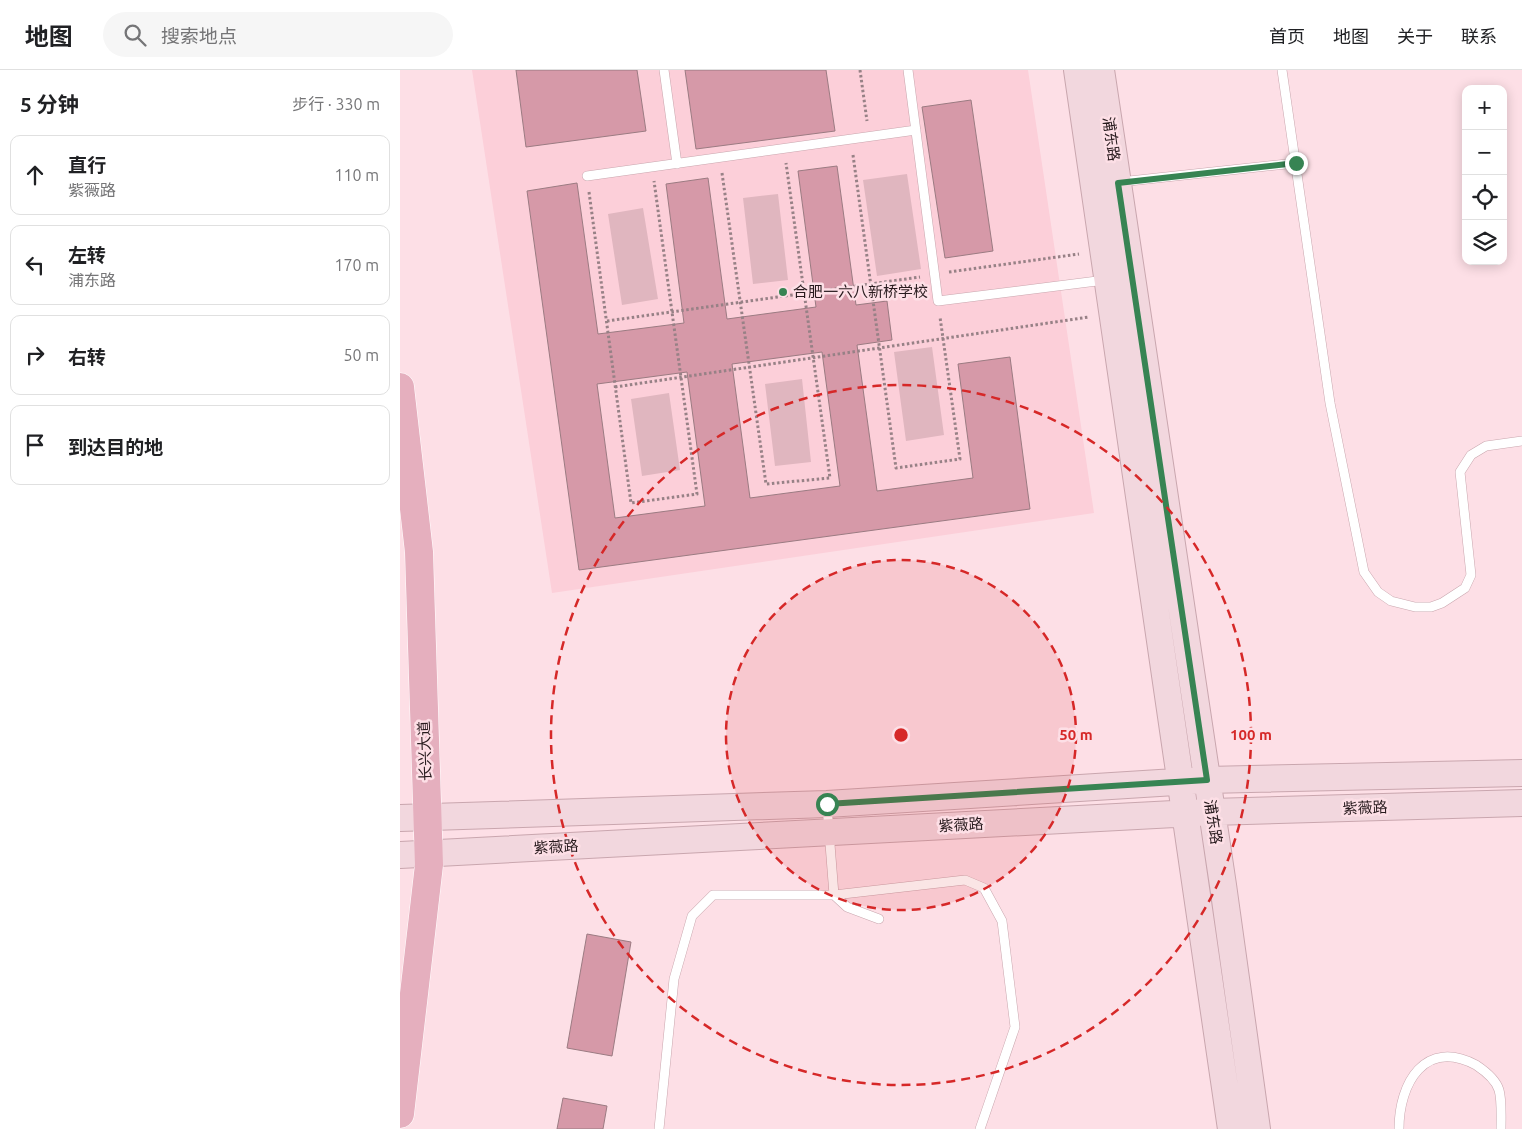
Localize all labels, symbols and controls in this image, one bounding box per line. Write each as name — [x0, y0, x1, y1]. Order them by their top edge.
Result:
search box — [103, 12, 453, 57]
icon: search — [121, 21, 149, 49]
text: 地图 — [25, 23, 73, 50]
text: 搜索地点 — [161, 25, 237, 47]
text: 首页 — [1269, 26, 1305, 46]
text: 地图 — [1333, 26, 1369, 46]
text: 关于 — [1397, 26, 1433, 46]
text: 联系 — [1461, 26, 1497, 46]
map controls — [1462, 85, 1507, 265]
button: + — [1462, 85, 1507, 130]
text: 5 分钟 — [20, 92, 79, 116]
text: 步行 · 330 m — [292, 95, 380, 113]
street label: 浦东路 — [1100, 115, 1123, 162]
button: − — [1462, 130, 1507, 175]
route end — [1285, 152, 1308, 175]
text: 直行 — [68, 154, 106, 176]
icon: ahead — [21, 161, 49, 189]
text: 110 m — [334, 166, 379, 184]
button: locate — [1462, 175, 1507, 220]
text: 紫薇路 — [68, 181, 116, 199]
button: layers — [1462, 220, 1507, 265]
text: 左转 — [68, 244, 106, 266]
icon: left — [21, 251, 49, 279]
text: 170 m — [334, 256, 379, 274]
text: 浦东路 — [68, 271, 116, 289]
place label: 合肥一六八新桥学校 — [793, 283, 928, 300]
marker: 合肥一六八新桥学校 — [777, 286, 789, 298]
icon: right — [21, 341, 49, 369]
text: 右转 — [68, 346, 106, 368]
text: 50 m — [343, 346, 379, 364]
icon: arrive — [21, 431, 49, 459]
text: 到达目的地 — [68, 436, 163, 458]
street label: 长兴大道 — [415, 721, 434, 781]
centre of rings — [892, 726, 910, 744]
text: 50 m — [1059, 726, 1093, 743]
text: 100 m — [1230, 726, 1272, 743]
route start — [816, 793, 839, 816]
street label: 浦东路 — [1202, 798, 1225, 845]
street label: 紫薇路 — [1342, 798, 1388, 817]
street label: 紫薇路 — [938, 815, 984, 834]
street label: 紫薇路 — [533, 837, 579, 856]

